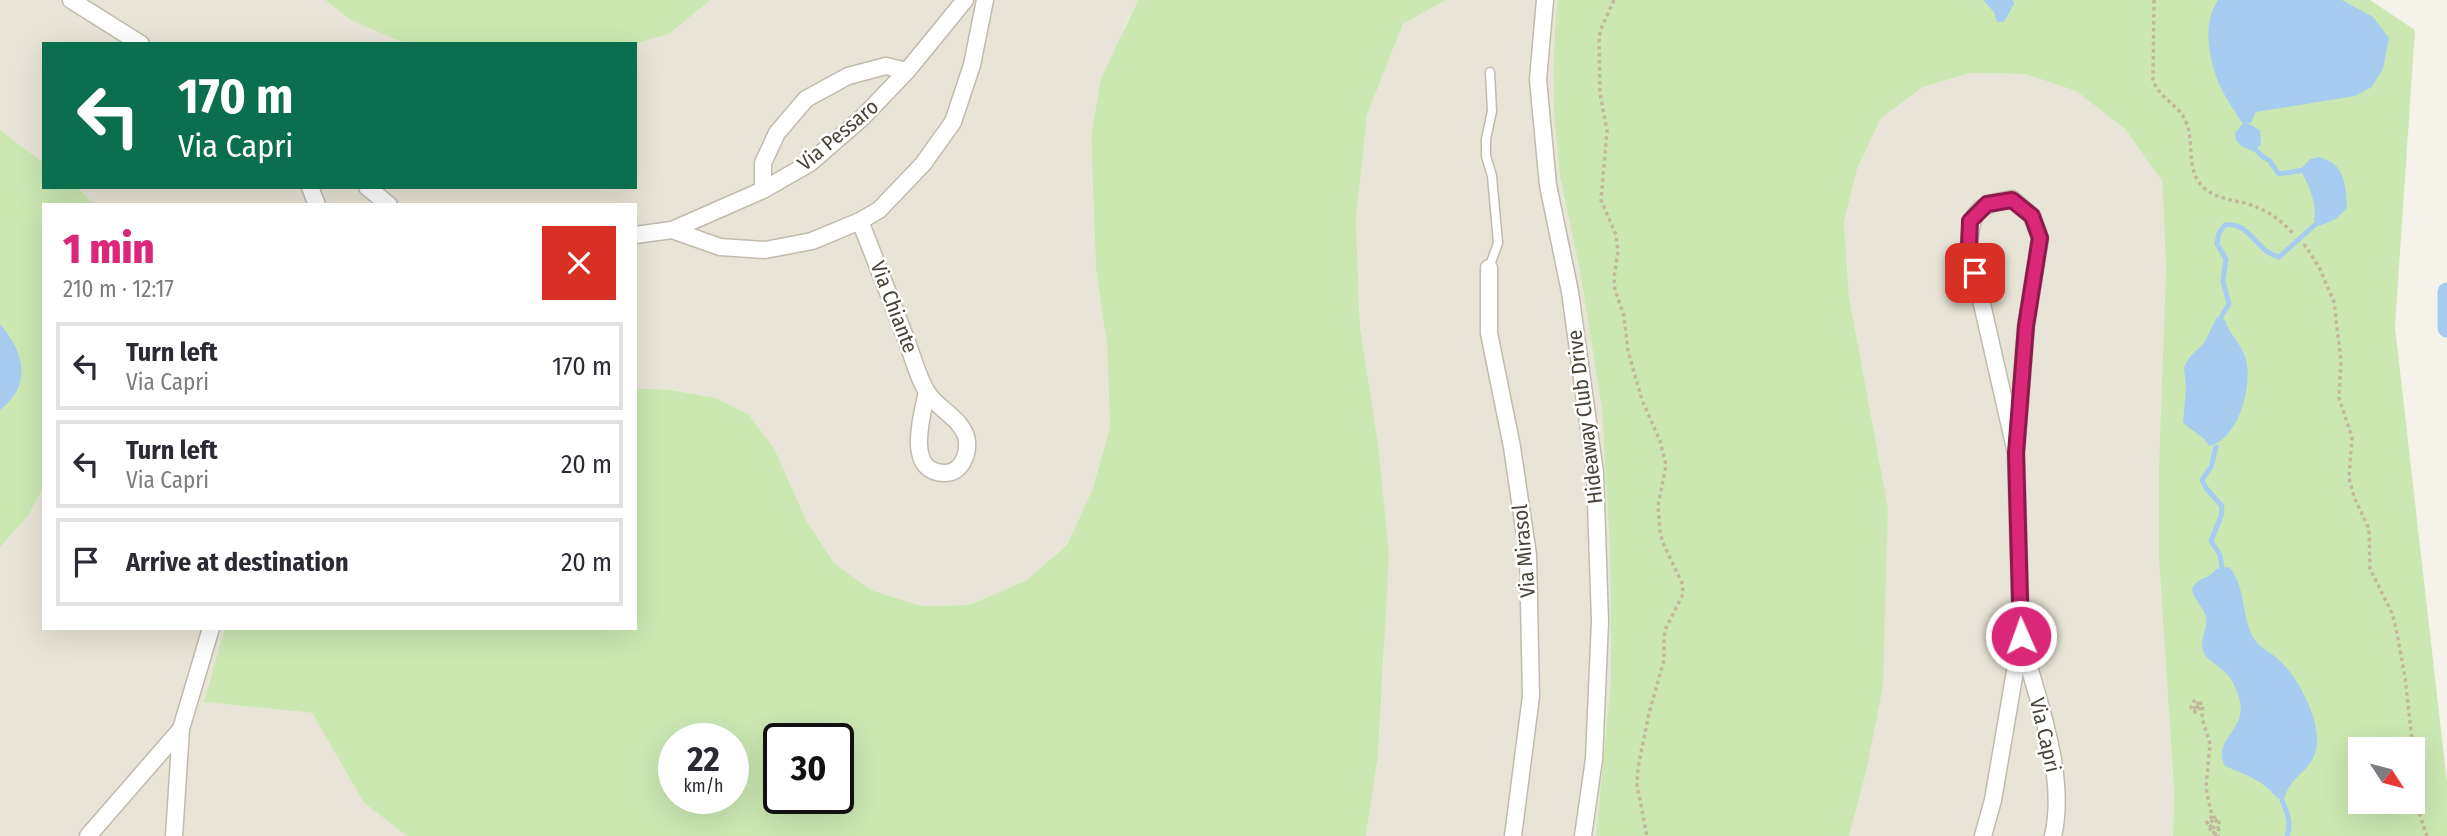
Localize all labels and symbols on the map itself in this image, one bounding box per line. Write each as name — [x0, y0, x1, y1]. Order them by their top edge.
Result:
street label: Via Pessaro — [792, 94, 884, 176]
pin — [1945, 243, 2005, 303]
street label: Via Chiante — [865, 257, 923, 357]
street label: Hideaway Club Drive — [1561, 329, 1609, 505]
street label: Via Mirasol — [1507, 503, 1541, 599]
position arrow — [1984, 599, 2058, 673]
street label: Via Capri — [2024, 695, 2066, 775]
speed limit sign: 30 — [763, 723, 854, 814]
north arrow — [2348, 737, 2426, 814]

